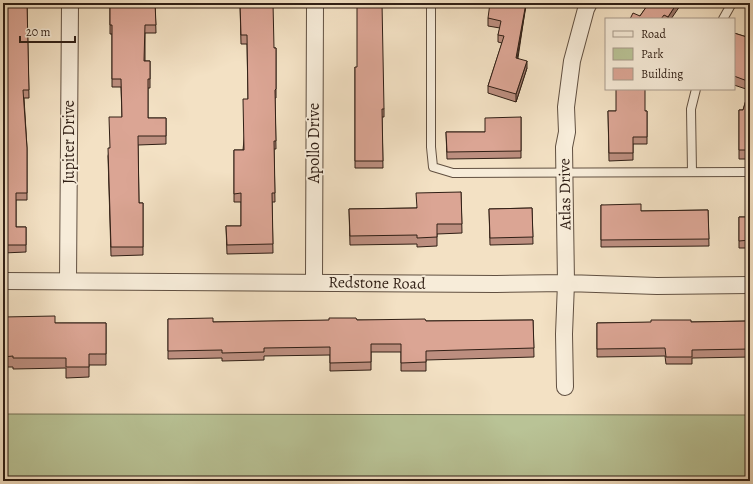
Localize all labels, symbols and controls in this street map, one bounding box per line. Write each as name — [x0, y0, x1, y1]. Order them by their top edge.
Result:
scale bar — [20, 18, 75, 44]
legend — [605, 18, 735, 90]
text: 20 m — [26, 24, 50, 40]
text: Road — [641, 26, 667, 42]
text: Park — [641, 46, 664, 62]
text: Building — [641, 66, 683, 82]
street label: Jupiter Drive — [58, 100, 80, 184]
street label: Apollo Drive — [303, 103, 325, 184]
street label: Atlas Drive — [553, 158, 577, 231]
street label: Redstone Road — [328, 271, 426, 295]

